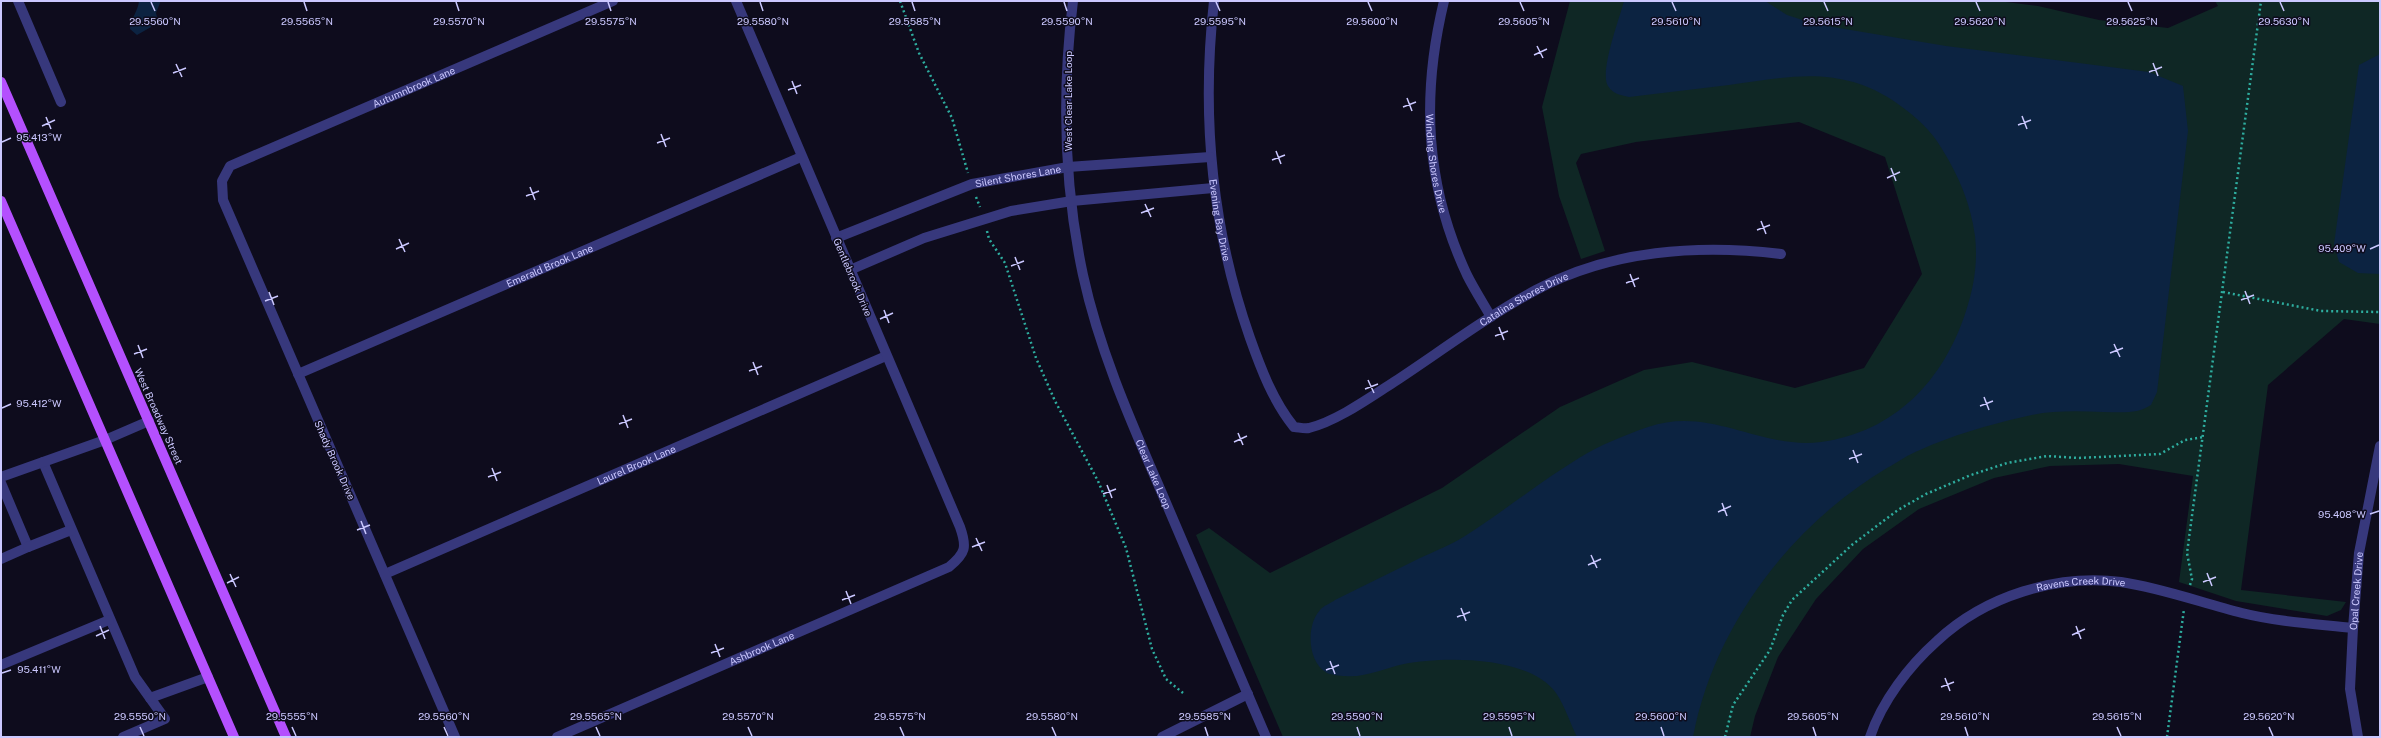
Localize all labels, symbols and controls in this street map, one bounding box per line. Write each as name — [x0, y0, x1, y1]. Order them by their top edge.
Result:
text: 29.5560°N — [129, 15, 181, 27]
text: 29.5565°N — [281, 15, 333, 27]
text: 29.5570°N — [433, 15, 485, 27]
text: 29.5575°N — [585, 15, 637, 27]
text: 29.5580°N — [737, 15, 789, 27]
text: 29.5585°N — [889, 15, 941, 27]
text: 29.5590°N — [1041, 15, 1093, 27]
text: 29.5595°N — [1194, 15, 1246, 27]
text: 29.5600°N — [1346, 15, 1398, 27]
text: 29.5605°N — [1498, 15, 1550, 27]
text: 29.5610°N — [1651, 15, 1701, 27]
text: 29.5615°N — [1803, 15, 1853, 27]
text: 29.5620°N — [1954, 15, 2006, 27]
text: 29.5625°N — [2106, 15, 2158, 27]
text: 29.5630°N — [2258, 15, 2310, 27]
street label: West Clear Lake Loop — [1062, 51, 1074, 151]
street label: Autumnbrook Lane — [371, 64, 457, 110]
street label: Winding Shores Drive — [1424, 114, 1450, 214]
text: 95.413°W — [16, 131, 62, 143]
street label: Silent Shores Lane — [974, 162, 1062, 189]
street label: Evening Bay Drive — [1207, 178, 1233, 263]
street label: Gentlebrook Drive — [831, 236, 875, 318]
street label: Emerald Brook Lane — [504, 241, 595, 289]
text: 95.409°W — [2318, 242, 2366, 254]
street label: Catalina Shores Drive — [1477, 270, 1570, 329]
street label: West Broadway Street — [132, 366, 186, 466]
text: 95.412°W — [16, 397, 62, 409]
street label: Shady Brook Drive — [312, 418, 358, 502]
street label: Clear Lake Loop — [1133, 437, 1174, 511]
street label: Laurel Brook Lane — [595, 442, 678, 487]
text: 95.408°W — [2318, 508, 2366, 520]
street label: Opal Creek Drive — [2347, 551, 2365, 630]
street label: Ravens Creek Drive — [2035, 574, 2127, 594]
street label: Ashbrook Lane — [727, 629, 796, 668]
text: 95.411°W — [17, 663, 61, 675]
text: 29.5550°N — [114, 710, 166, 722]
text: 29.5555°N — [266, 710, 318, 722]
text: 29.5560°N — [418, 710, 470, 722]
text: 29.5565°N — [570, 710, 622, 722]
text: 29.5570°N — [722, 710, 774, 722]
text: 29.5575°N — [874, 710, 926, 722]
text: 29.5580°N — [1026, 710, 1078, 722]
text: 29.5585°N — [1179, 710, 1231, 722]
text: 29.5590°N — [1331, 710, 1383, 722]
text: 29.5595°N — [1483, 710, 1535, 722]
text: 29.5600°N — [1635, 710, 1687, 722]
text: 29.5605°N — [1787, 710, 1839, 722]
text: 29.5610°N — [1940, 710, 1990, 722]
text: 29.5615°N — [2092, 710, 2142, 722]
text: 29.5620°N — [2243, 710, 2295, 722]

